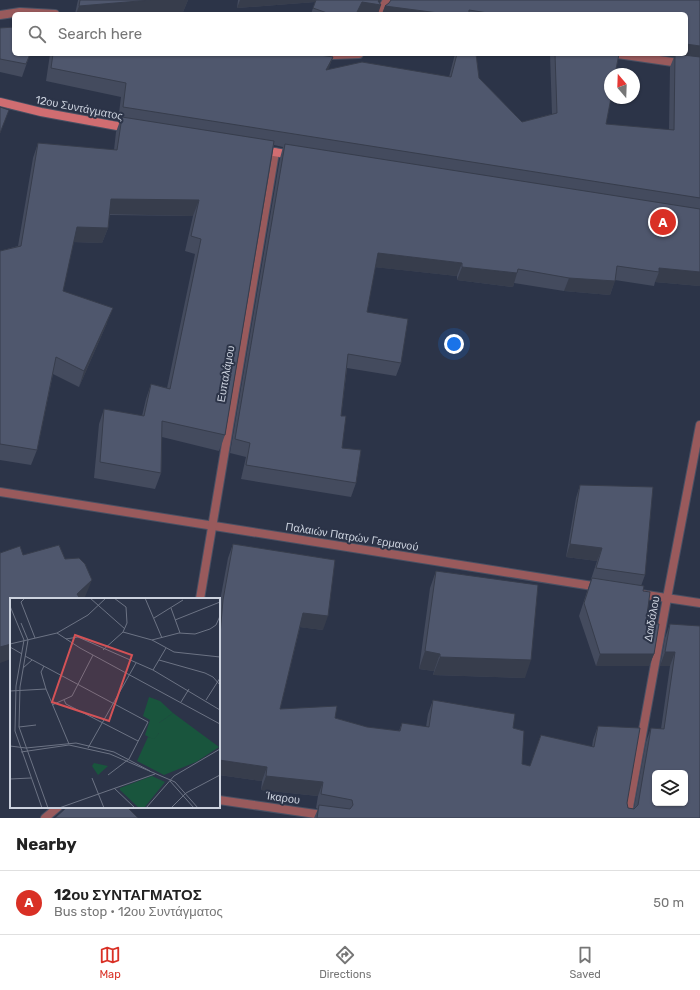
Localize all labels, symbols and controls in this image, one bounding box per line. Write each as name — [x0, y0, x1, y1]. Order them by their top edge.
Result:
search box — [12, 12, 688, 56]
icon: search — [26, 23, 48, 45]
text: Search here — [58, 25, 142, 43]
north arrow — [604, 68, 640, 104]
street label: 12ου Συντάγματος — [34, 93, 124, 123]
pin: A — [650, 207, 676, 237]
your location — [444, 334, 464, 354]
street label: Ευπαλάμου — [215, 345, 237, 403]
street label: Παλαιών Πατρών Γερμανού — [285, 520, 419, 554]
street label: Δαιδάλου — [642, 595, 662, 643]
inset map — [10, 598, 220, 808]
map controls — [652, 770, 688, 806]
button: layers — [652, 770, 688, 806]
street label: Ίκαρου — [264, 789, 301, 807]
text: Nearby — [16, 834, 77, 854]
text: 12ου ΣΥΝΤΑΓΜΑΤΟΣ — [54, 886, 202, 904]
text: A — [24, 895, 34, 910]
text: 50 m — [653, 895, 684, 910]
text: Bus stop · 12ου Συντάγματος — [54, 904, 223, 919]
tab: Map — [99, 944, 121, 981]
tab: Directions — [319, 944, 371, 981]
tab: Saved — [570, 944, 601, 981]

